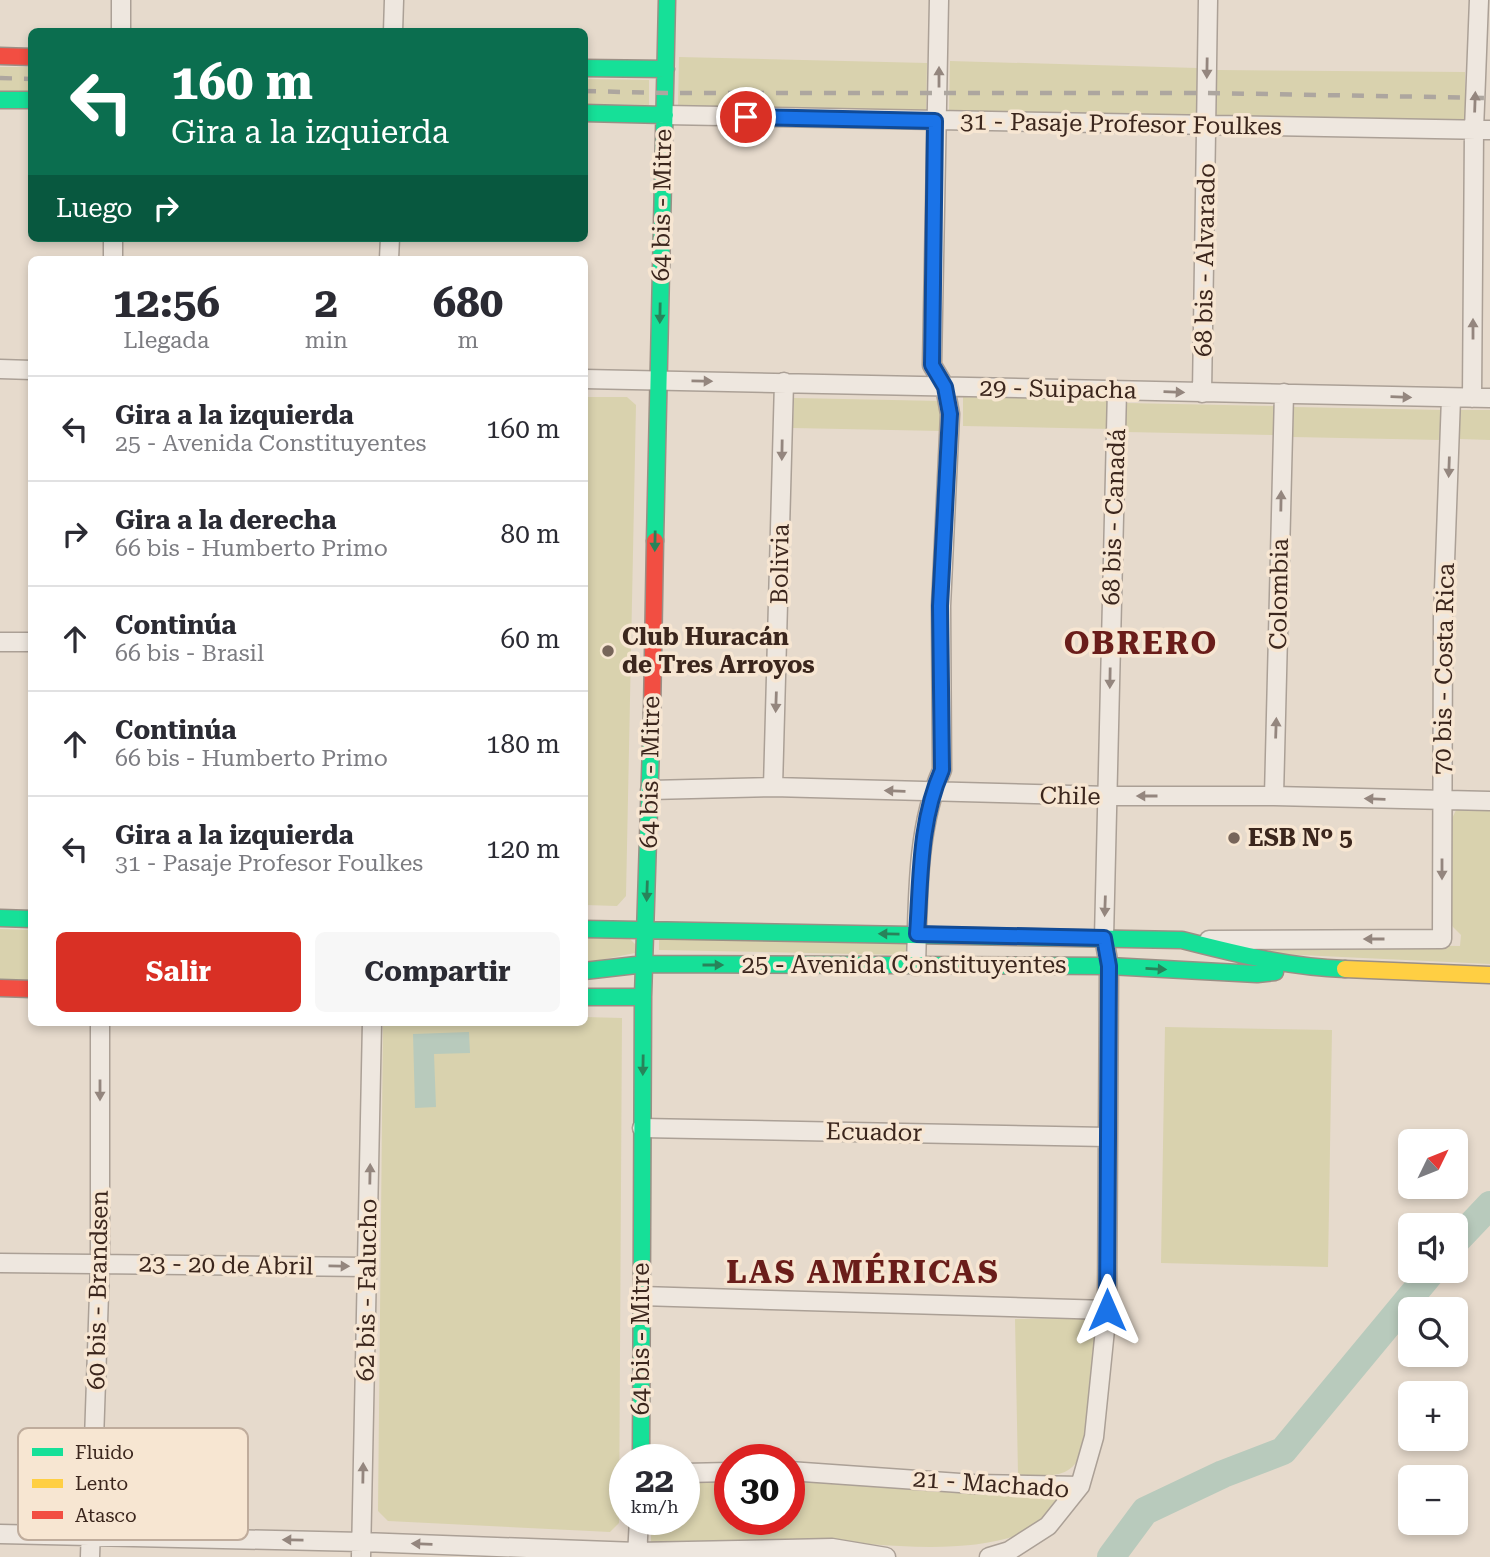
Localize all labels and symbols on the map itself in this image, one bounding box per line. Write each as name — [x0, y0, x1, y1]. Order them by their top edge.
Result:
one-way arrow — [1202, 57, 1213, 79]
one-way arrow — [933, 66, 945, 88]
pin — [716, 87, 776, 147]
one-way arrow — [1469, 91, 1480, 113]
street label: 31 - Pasaje Profesor Foulkes — [960, 107, 1282, 141]
street label: 64 bis - Mitre — [647, 128, 677, 282]
street label: 68 bis - Alvarado — [1189, 163, 1221, 357]
one-way arrow — [654, 302, 665, 324]
one-way arrow — [1467, 318, 1479, 340]
street label: 29 - Suipacha — [979, 374, 1137, 404]
one-way arrow — [691, 375, 713, 387]
one-way arrow — [1163, 387, 1185, 398]
one-way arrow — [1391, 391, 1413, 402]
street label: 68 bis - Canadá — [1097, 428, 1131, 606]
one-way arrow — [777, 440, 788, 462]
one-way arrow — [1443, 456, 1454, 478]
one-way arrow — [1275, 489, 1287, 511]
street label: Bolivia — [765, 523, 795, 605]
one-way arrow — [649, 530, 661, 552]
street label: Colombia — [1264, 538, 1294, 650]
street label: 70 bis - Costa Rica — [1428, 563, 1460, 775]
place label: Club Huracán de Tres Arroyos — [622, 623, 815, 679]
district label: OBRERO — [1064, 624, 1218, 662]
marker: Club Huracán de Tres Arroyos — [600, 643, 616, 659]
one-way arrow — [1104, 667, 1116, 689]
one-way arrow — [770, 692, 781, 714]
street label: 64 bis - Mitre — [635, 695, 665, 849]
one-way arrow — [1270, 717, 1281, 739]
street label: Chile — [1039, 781, 1101, 811]
one-way arrow — [884, 786, 906, 797]
one-way arrow — [1136, 790, 1158, 802]
one-way arrow — [1364, 793, 1386, 805]
place label: ESB Nº 5 — [1248, 824, 1353, 852]
marker: ESB Nº 5 — [1226, 830, 1242, 846]
one-way arrow — [1437, 859, 1448, 881]
one-way arrow — [641, 880, 653, 902]
one-way arrow — [1100, 895, 1111, 917]
one-way arrow — [878, 928, 900, 939]
one-way arrow — [1362, 933, 1384, 945]
street label: 25 - Avenida Constituyentes — [742, 951, 1066, 979]
one-way arrow — [702, 959, 724, 971]
one-way arrow — [1145, 963, 1167, 974]
one-way arrow — [637, 1055, 648, 1077]
one-way arrow — [94, 1079, 106, 1101]
street label: Ecuador — [825, 1117, 923, 1147]
north arrow — [1398, 1129, 1468, 1199]
one-way arrow — [364, 1163, 376, 1185]
street label: 60 bis - Brandsen — [82, 1190, 114, 1390]
street label: 62 bis - Falucho — [351, 1198, 383, 1382]
street label: 23 - 20 de Abril — [138, 1249, 314, 1281]
district label: LAS AMÉRICAS — [726, 1252, 1000, 1291]
one-way arrow — [329, 1260, 351, 1272]
street label: 64 bis - Mitre — [627, 1263, 655, 1415]
position arrow — [1070, 1273, 1144, 1347]
legend — [18, 1428, 248, 1540]
text: Fluido — [75, 1441, 134, 1464]
speed limit sign: 30 — [714, 1444, 805, 1535]
one-way arrow — [358, 1462, 369, 1484]
street label: 21 - Machado — [912, 1465, 1070, 1503]
text: Lento — [75, 1472, 128, 1495]
text: Atasco — [75, 1504, 137, 1527]
one-way arrow — [282, 1535, 304, 1546]
one-way arrow — [411, 1538, 433, 1550]

